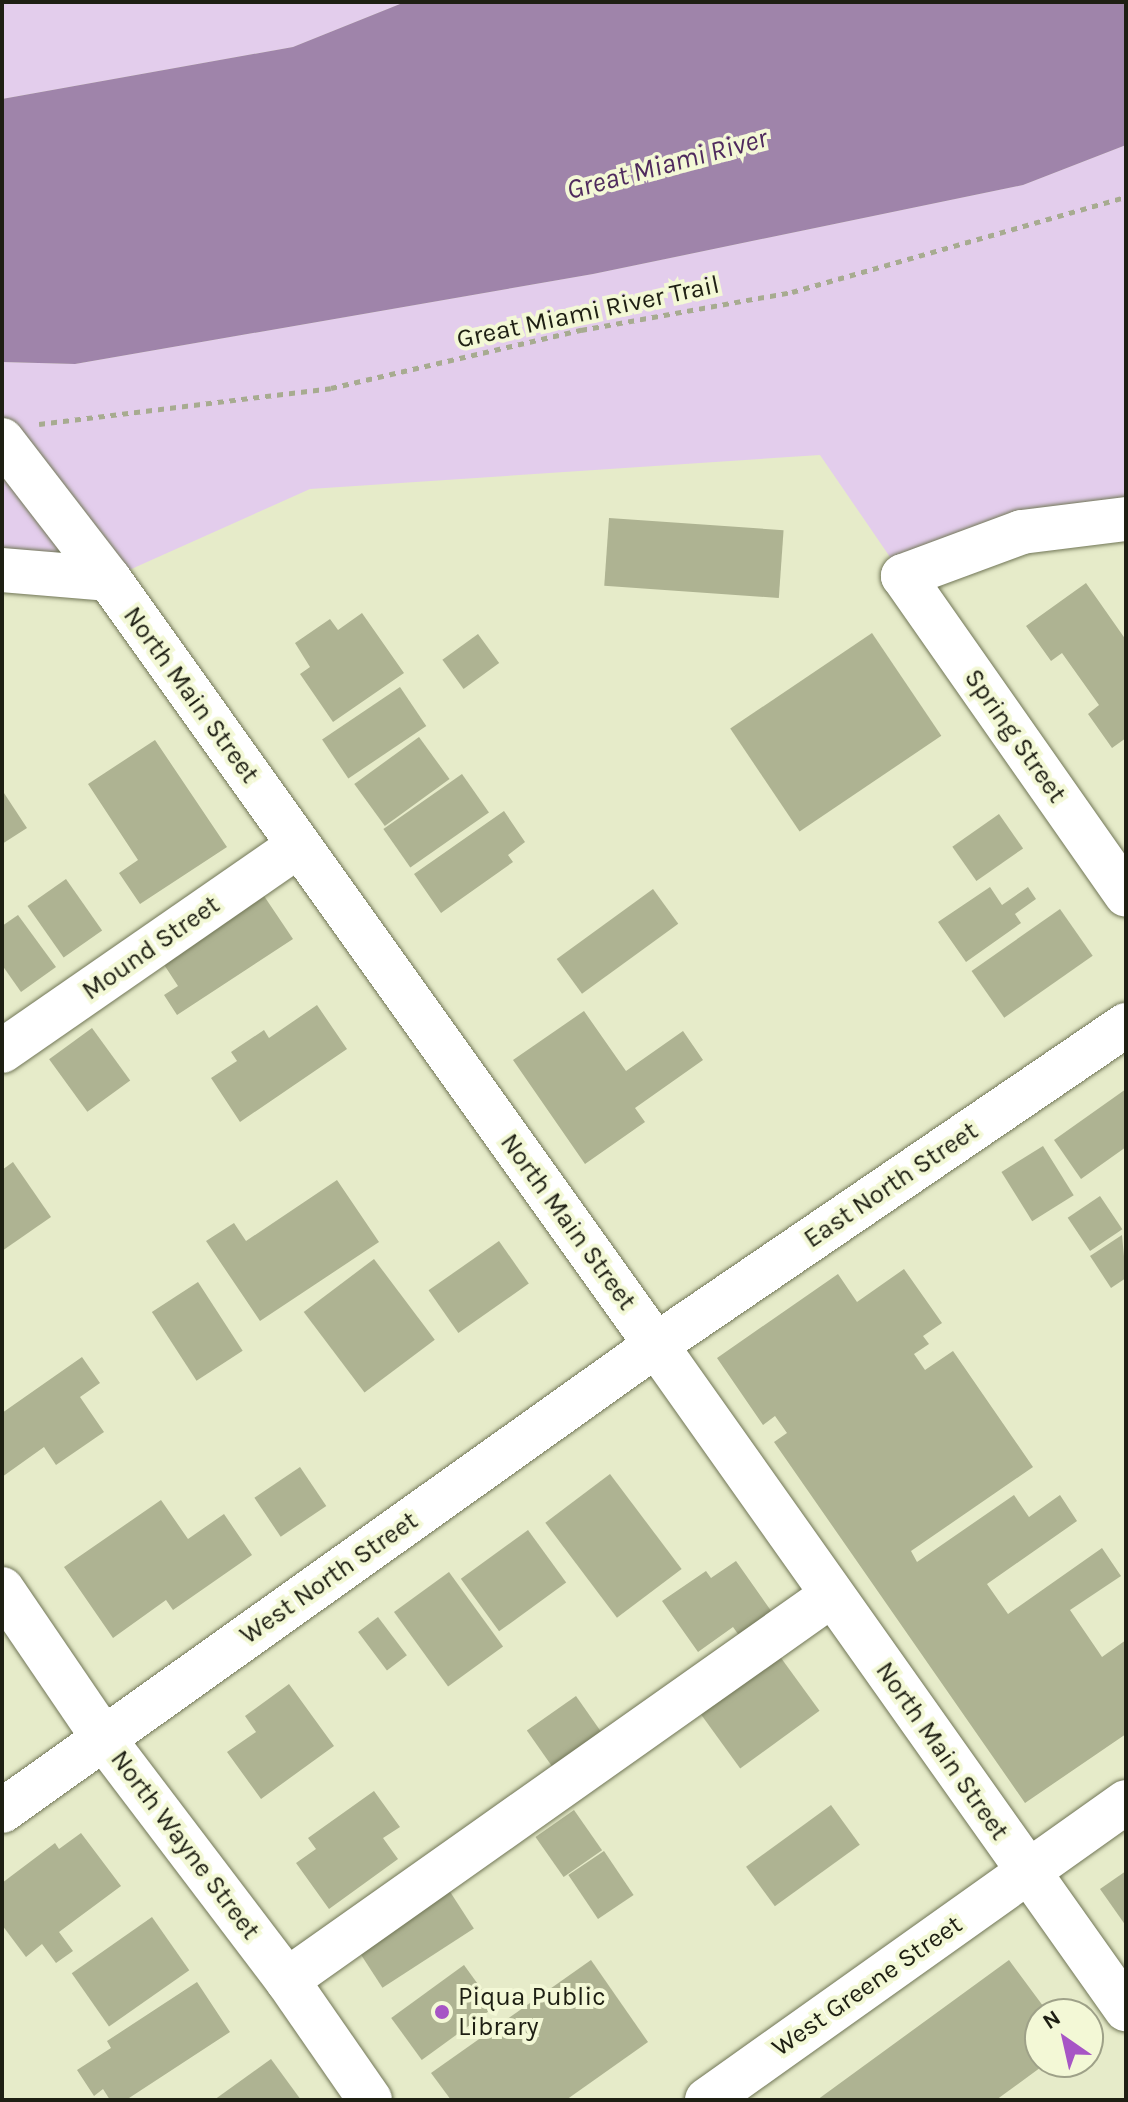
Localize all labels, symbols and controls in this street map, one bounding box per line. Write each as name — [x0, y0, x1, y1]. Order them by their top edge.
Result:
water label: Great Miami River — [563, 121, 771, 207]
street label: Great Miami River Trail — [454, 269, 722, 355]
street label: North Main Street — [117, 601, 265, 789]
street label: Spring Street — [957, 663, 1073, 809]
street label: Mound Street — [76, 889, 226, 1007]
street label: East North Street — [798, 1115, 984, 1255]
street label: North Main Street — [494, 1128, 642, 1316]
street label: West North Street — [234, 1505, 424, 1651]
street label: North Main Street — [869, 1656, 1015, 1846]
street label: North Wayne Street — [104, 1744, 266, 1946]
street label: West Greene Street — [766, 1909, 968, 2063]
place label: Piqua Public Library — [458, 1981, 606, 2042]
north arrow — [1024, 1998, 1104, 2078]
marker: Piqua Public Library — [433, 2003, 451, 2021]
text: N — [1038, 2005, 1066, 2035]

